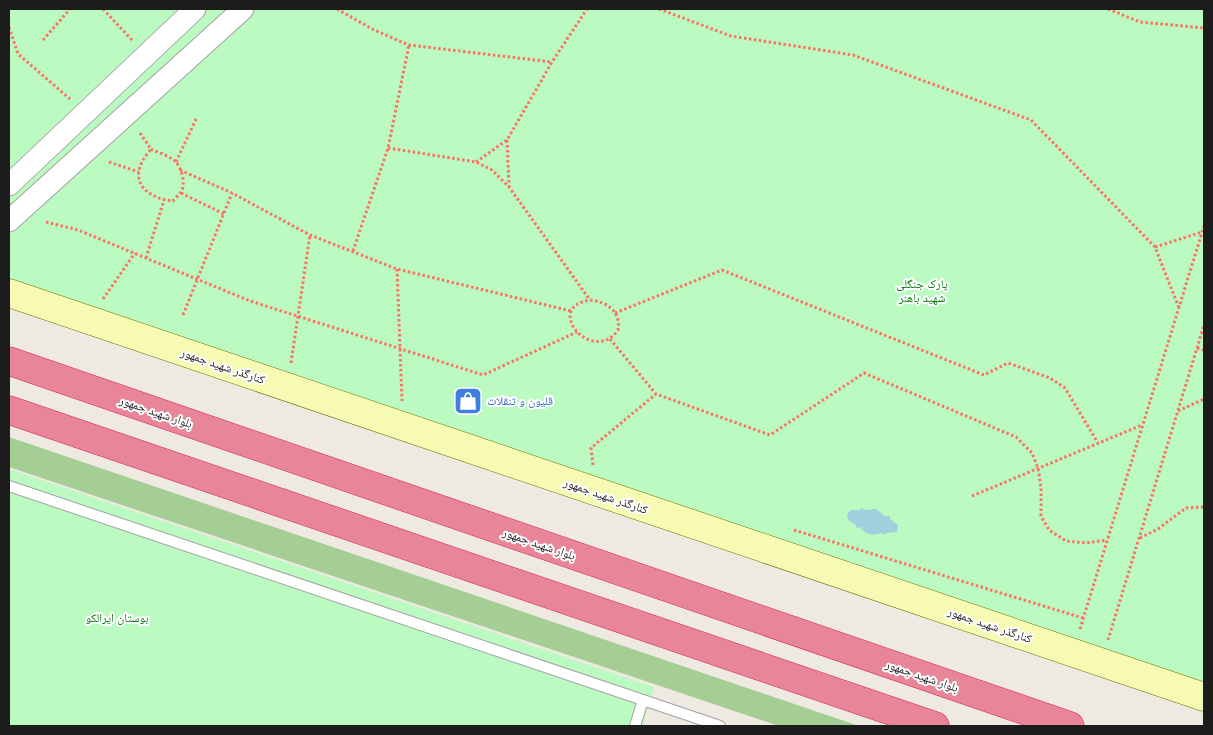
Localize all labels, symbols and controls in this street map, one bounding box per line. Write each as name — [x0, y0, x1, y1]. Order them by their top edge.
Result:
park label: پارک جنگلی شهید باهنر — [896, 277, 948, 305]
street label: کنارگذر شهید جمهور — [178, 345, 267, 387]
shop icon: قلیون و تنقلات — [453, 386, 483, 416]
street label: بلوار شهید جمهور — [117, 393, 194, 431]
place label: قلیون و تنقلات — [487, 394, 553, 408]
street label: کنارگذر شهید جمهور — [561, 475, 650, 517]
street label: بلوار شهید جمهور — [500, 525, 577, 563]
street label: کنارگذر شهید جمهور — [945, 604, 1034, 646]
park label: بوستان ایرالکو — [86, 611, 148, 625]
street label: بلوار شهید جمهور — [883, 657, 960, 695]

